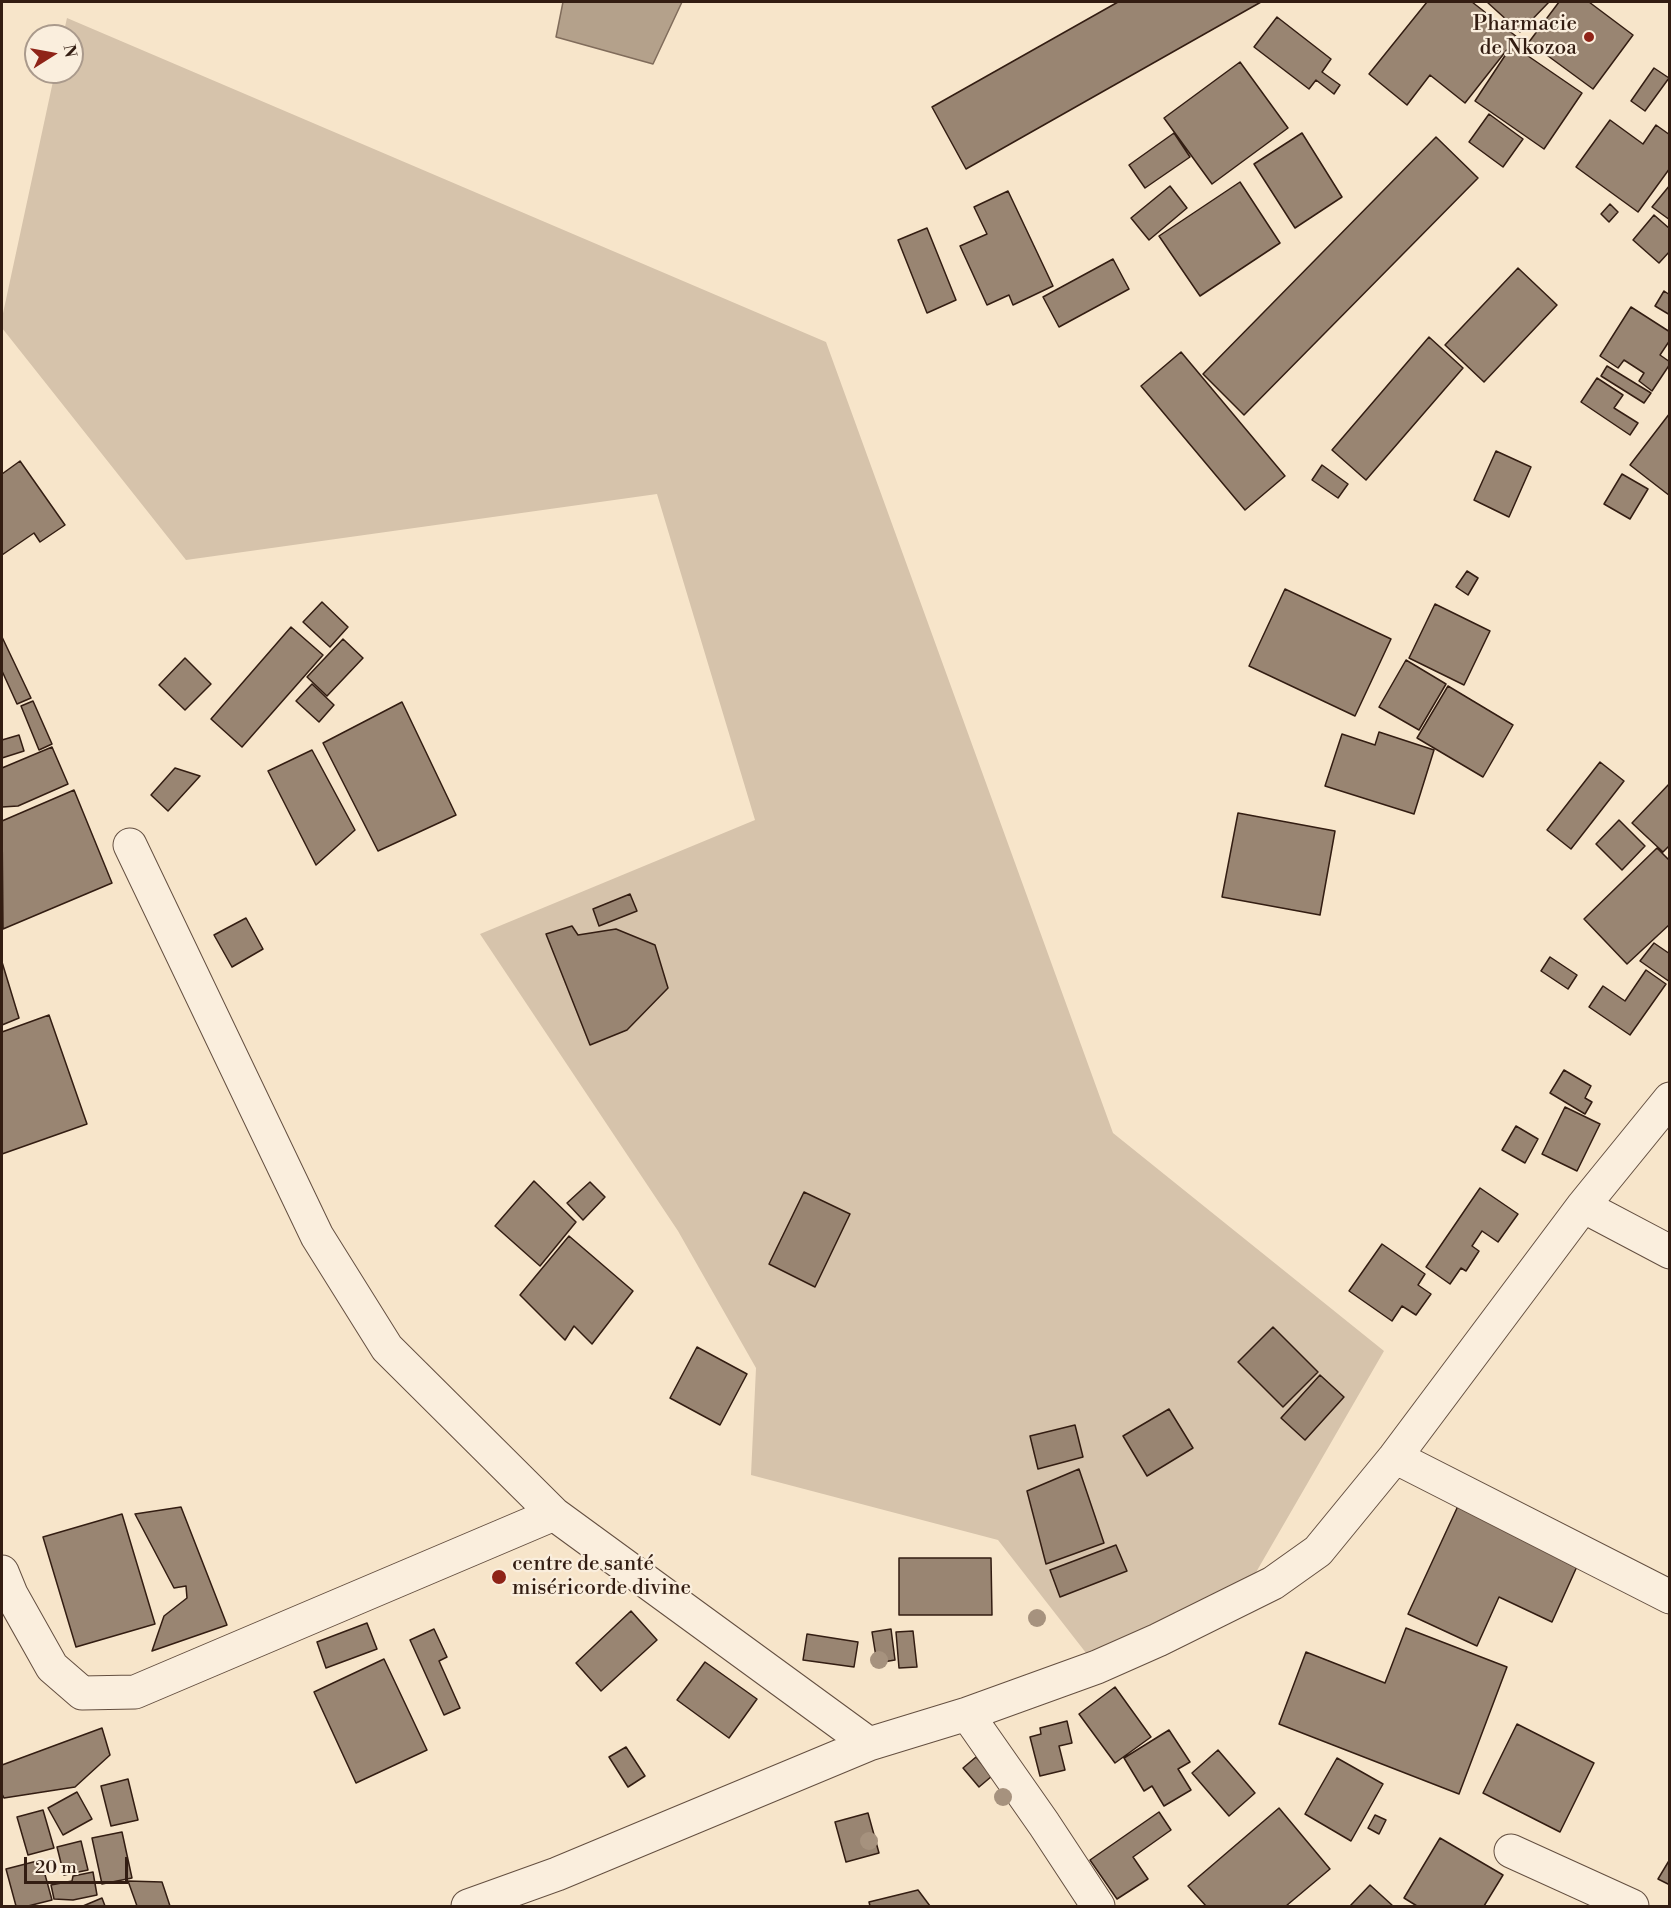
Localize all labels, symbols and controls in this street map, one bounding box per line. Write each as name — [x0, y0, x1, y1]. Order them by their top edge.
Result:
place label: Pharmacie de Nkozoa — [1473, 12, 1577, 62]
north arrow — [24, 24, 84, 84]
marker: Pharmacie de Nkozoa — [1582, 30, 1596, 44]
text: N — [59, 43, 81, 59]
place label: centre de santé miséricorde divine — [512, 1552, 691, 1602]
marker: centre de santé miséricorde divine — [490, 1568, 508, 1586]
scale bar — [27, 1845, 130, 1883]
text: 20 m — [35, 1856, 77, 1879]

